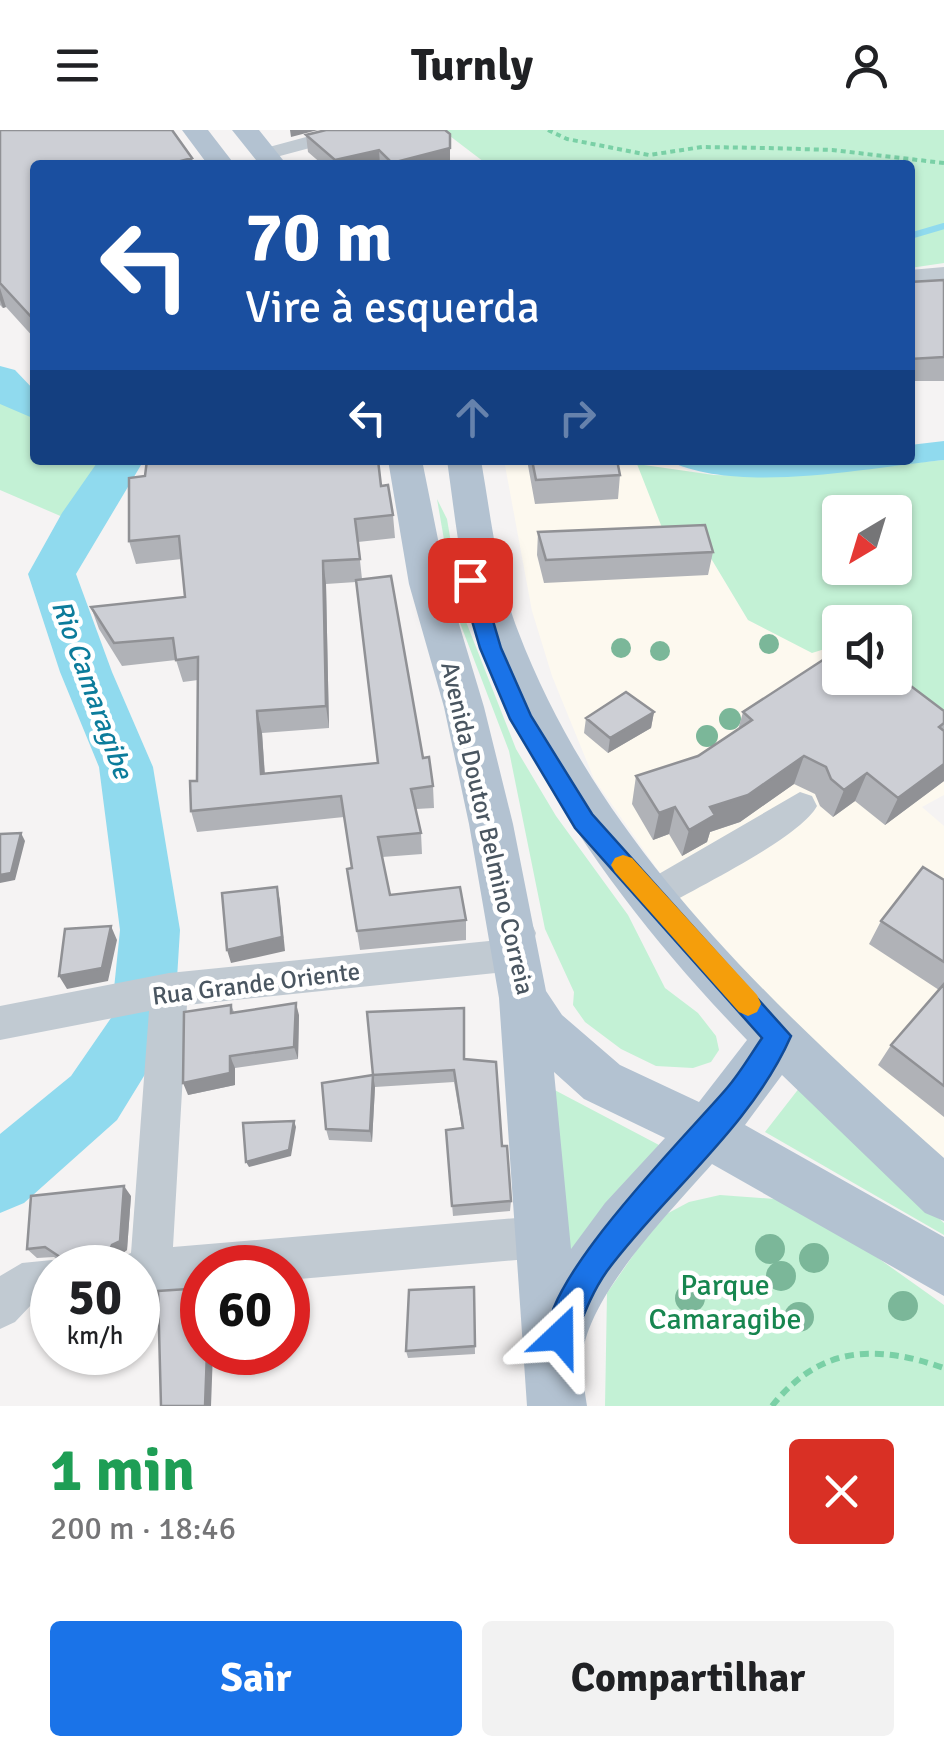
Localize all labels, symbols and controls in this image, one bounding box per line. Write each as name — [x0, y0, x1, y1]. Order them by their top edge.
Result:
icon: menu — [50, 38, 105, 93]
text: Turnly — [411, 38, 533, 93]
icon: person — [839, 38, 894, 93]
text: 70 m — [245, 194, 393, 280]
icon: left — [80, 200, 210, 330]
text: Vire à esquerda — [245, 280, 540, 335]
icon: left — [340, 390, 395, 445]
icon: ahead — [445, 390, 500, 445]
icon: right — [550, 390, 605, 445]
north arrow — [822, 495, 912, 585]
map controls — [822, 495, 912, 695]
pin — [428, 538, 513, 623]
icon: arrive — [443, 553, 498, 608]
water label: Rio Camaragibe — [44, 595, 141, 785]
button: sound — [822, 605, 912, 695]
street label: Avenida Doutor Belmino Correia — [434, 659, 541, 998]
street label: Rua Grande Oriente — [150, 955, 362, 1012]
speed limit sign: 60 — [180, 1245, 310, 1375]
text: 50 — [68, 1267, 122, 1329]
park label: Parque Camaragibe — [649, 1267, 801, 1338]
position arrow — [508, 1284, 612, 1388]
text: km/h — [67, 1320, 123, 1351]
text: 1 min — [50, 1434, 195, 1508]
button: close — [789, 1439, 894, 1544]
text: 200 m · 18:46 — [50, 1509, 236, 1548]
button: Sair — [50, 1621, 462, 1736]
button: Compartilhar — [482, 1621, 894, 1736]

